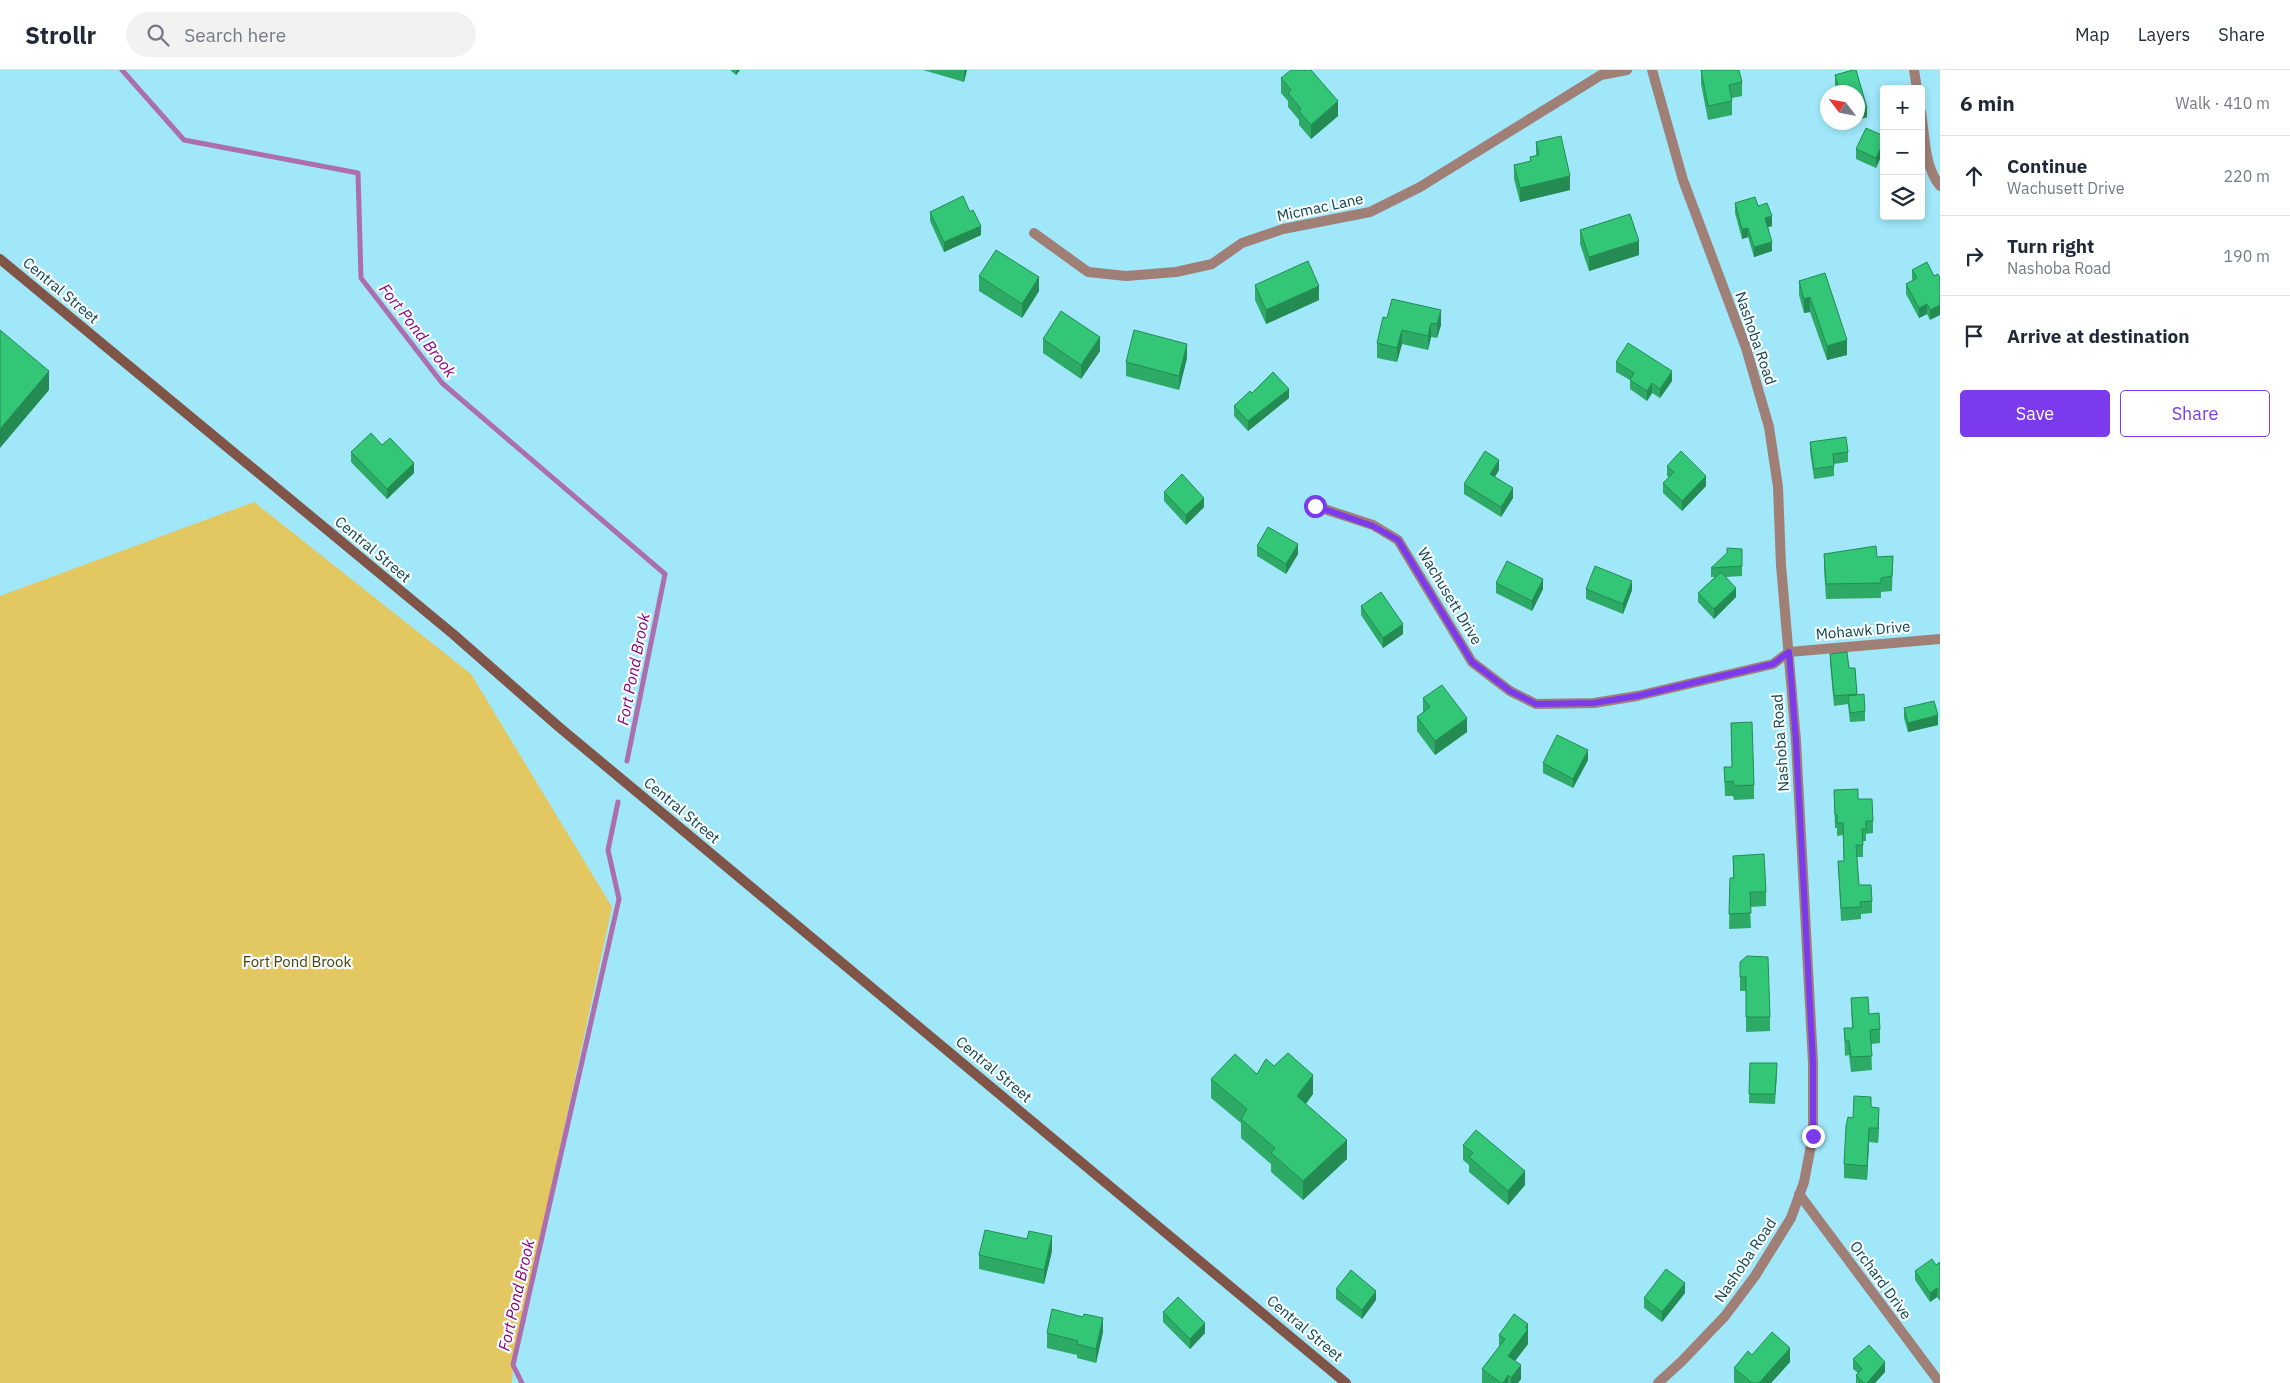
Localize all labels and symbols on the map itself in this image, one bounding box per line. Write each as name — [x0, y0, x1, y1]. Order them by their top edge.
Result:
north arrow — [1820, 85, 1865, 130]
street label: Micmac Lane — [1275, 189, 1365, 225]
street label: Central Street — [19, 253, 103, 327]
water label: Fort Pond Brook — [375, 279, 461, 381]
street label: Nashoba Road — [1731, 289, 1781, 387]
route start — [1304, 495, 1327, 518]
street label: Central Street — [331, 512, 415, 586]
street label: Wachusett Drive — [1414, 544, 1486, 648]
water label: Fort Pond Brook — [612, 611, 654, 727]
street label: Mohawk Drive — [1815, 616, 1911, 644]
street label: Nashoba Road — [1767, 694, 1793, 792]
street label: Central Street — [640, 773, 724, 847]
park label: Fort Pond Brook — [243, 952, 351, 971]
street label: Central Street — [952, 1032, 1036, 1106]
route end — [1802, 1125, 1825, 1148]
street label: Nashoba Road — [1710, 1214, 1780, 1306]
water label: Fort Pond Brook — [493, 1237, 539, 1353]
street label: Orchard Drive — [1846, 1237, 1916, 1323]
street label: Central Street — [1263, 1291, 1347, 1365]

